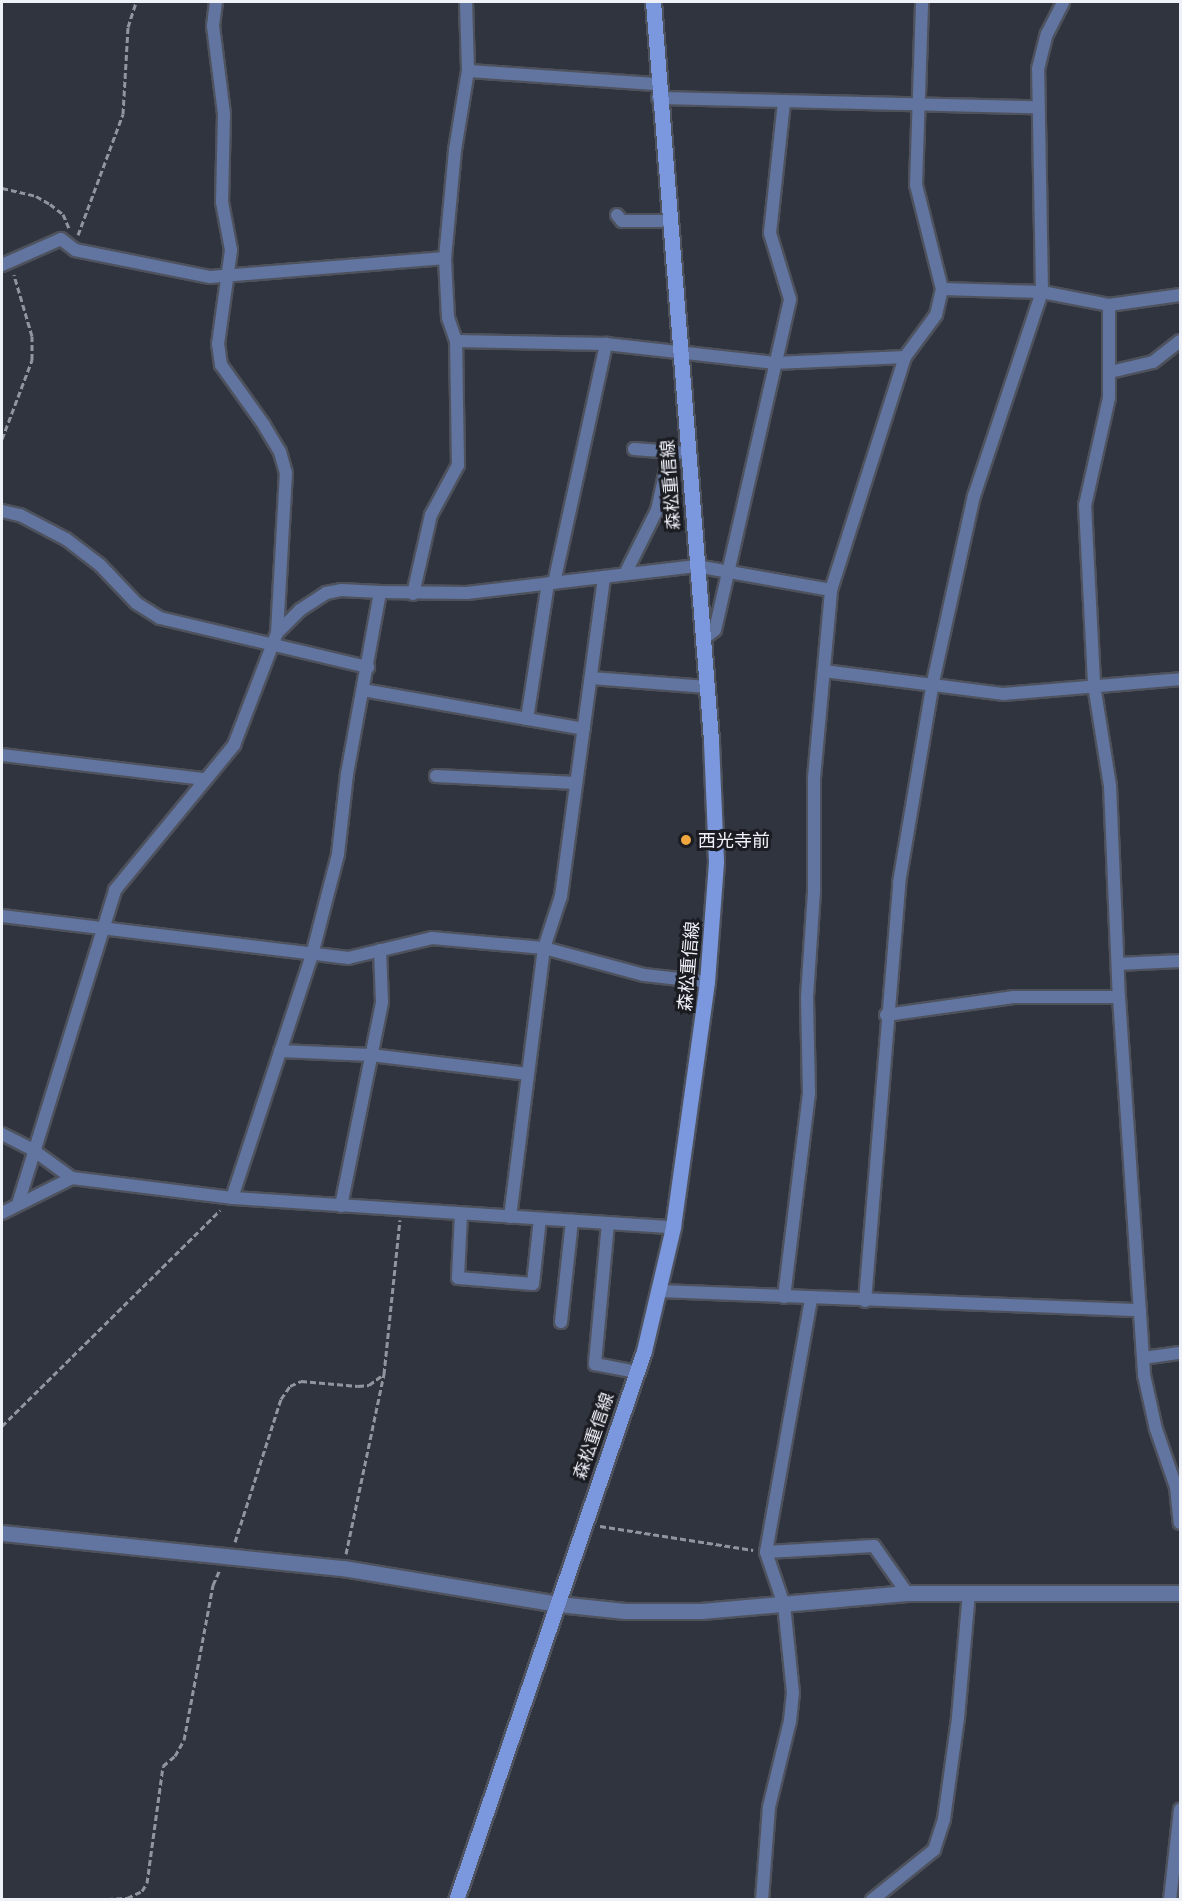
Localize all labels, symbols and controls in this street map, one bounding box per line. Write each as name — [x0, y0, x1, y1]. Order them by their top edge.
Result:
street label: 森松重信線 — [656, 439, 684, 531]
place label: 西光寺前 — [698, 829, 770, 851]
marker: 西光寺前 — [679, 833, 693, 847]
street label: 森松重信線 — [673, 920, 703, 1012]
street label: 森松重信線 — [568, 1390, 618, 1482]

